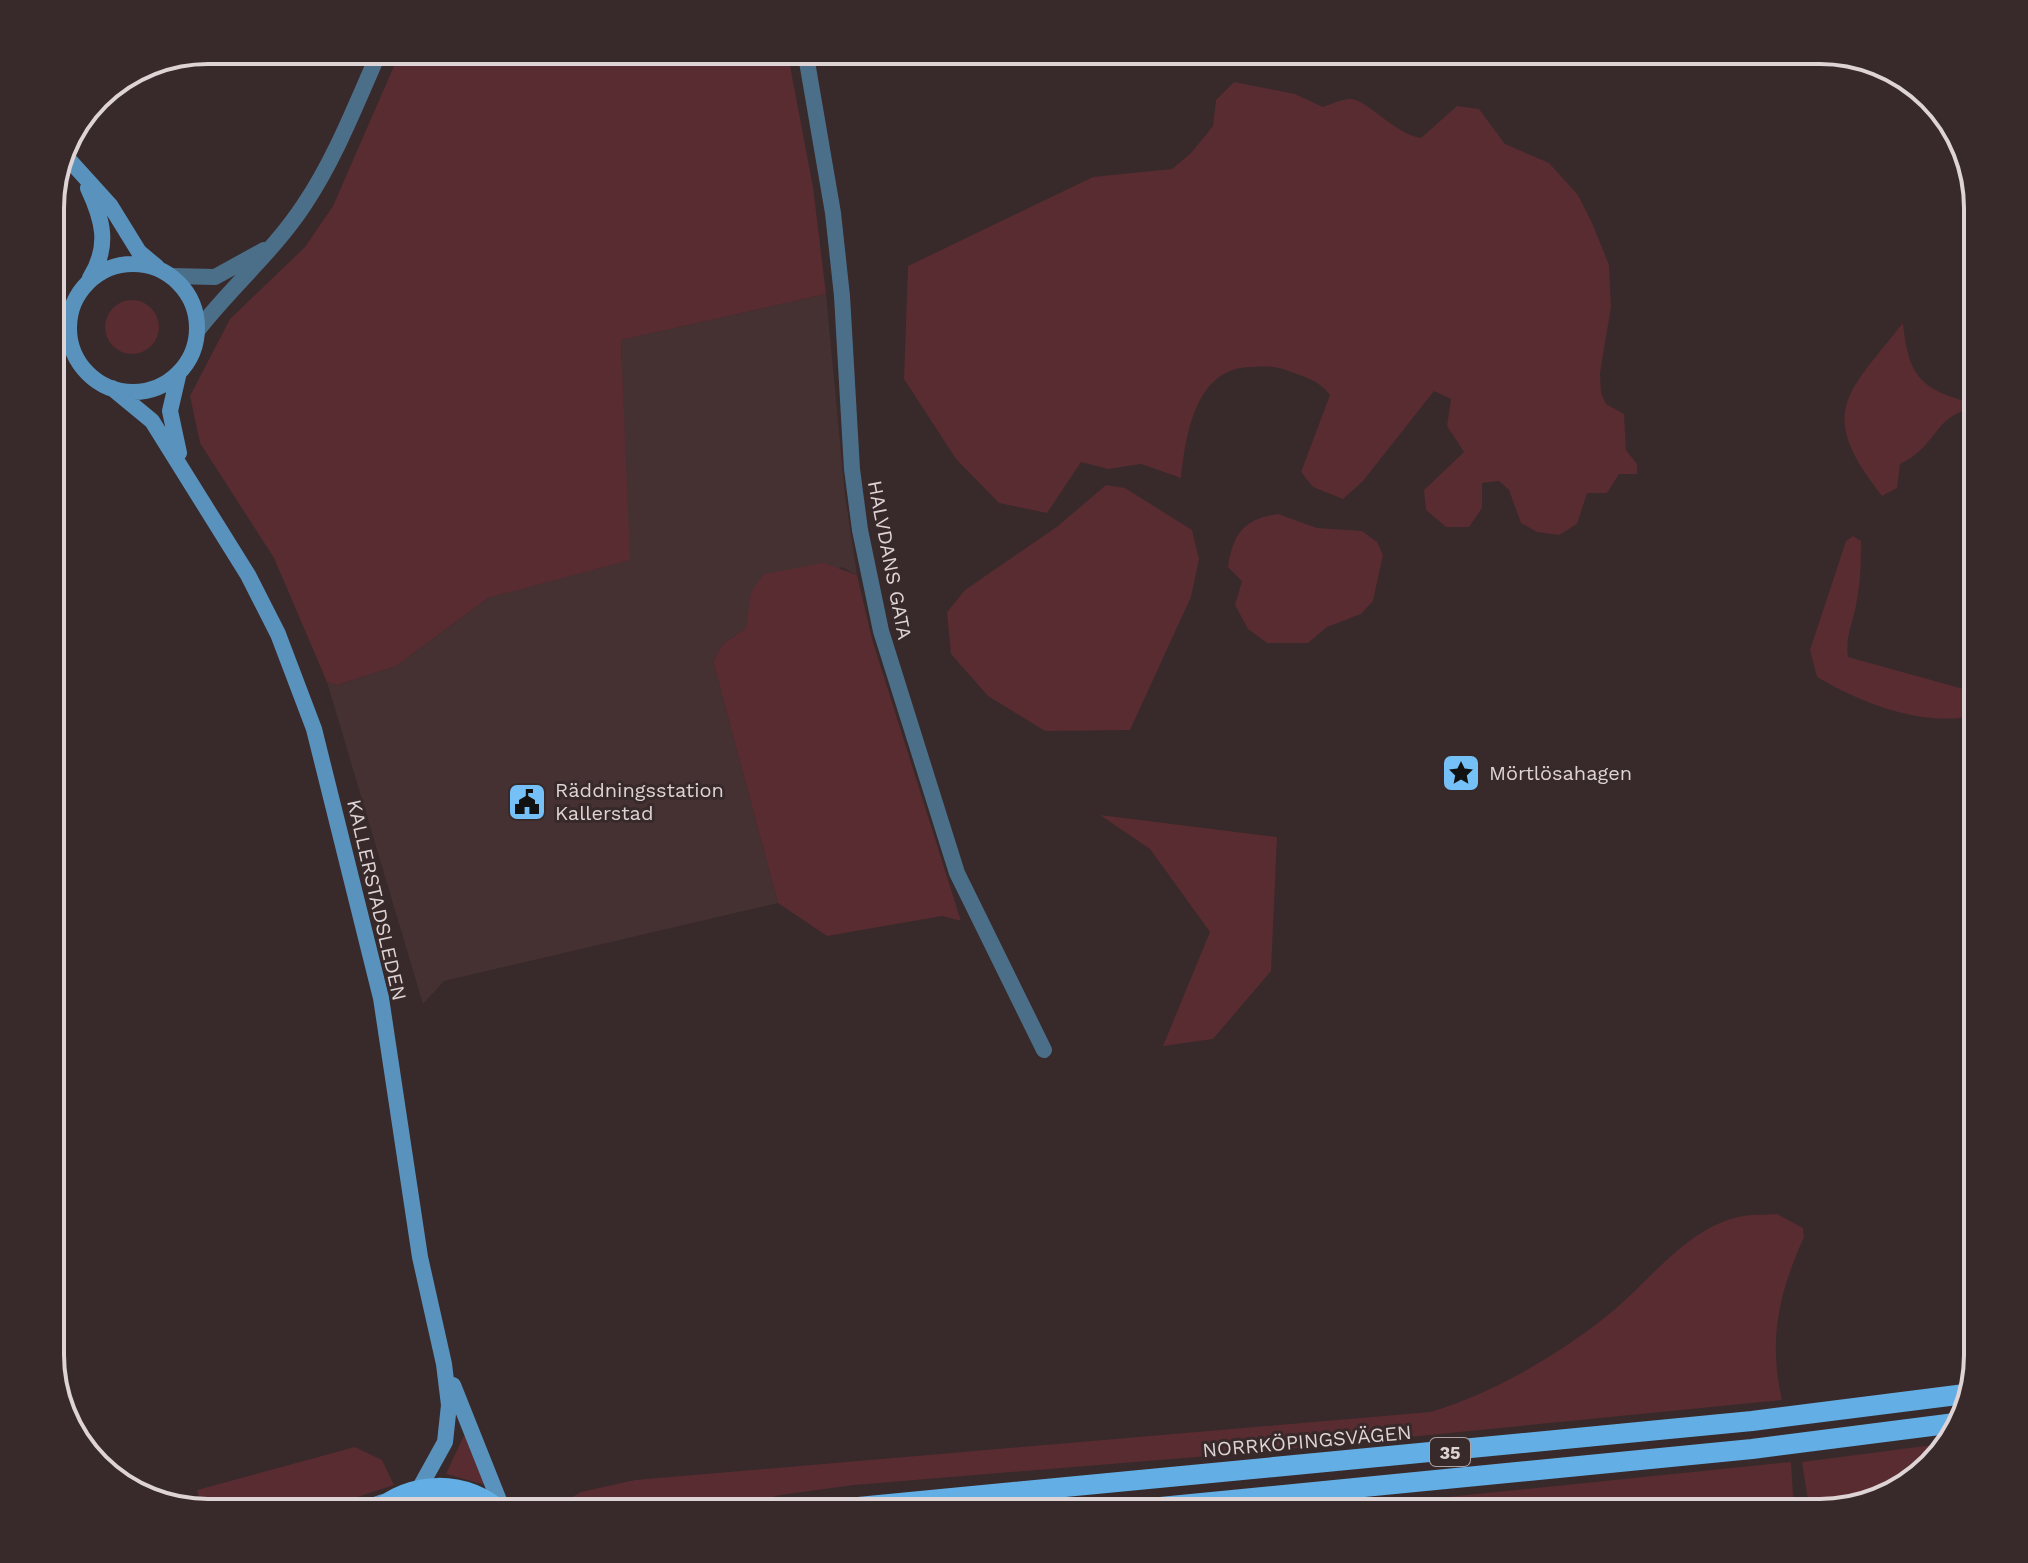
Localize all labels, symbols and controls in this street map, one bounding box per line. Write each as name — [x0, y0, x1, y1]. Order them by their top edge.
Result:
street label: HALVDANS GATA — [863, 478, 917, 642]
place icon: Mörtlösahagen — [1440, 752, 1482, 794]
place label: Mörtlösahagen — [1489, 761, 1632, 785]
place label: Räddningsstation Kallerstad — [555, 778, 724, 825]
public building icon: Räddningsstation Kallerstad — [506, 781, 548, 823]
street label: KALLERSTADSLEDEN — [342, 797, 412, 1003]
street label: NORRKÖPINGSVÄGEN — [1201, 1420, 1413, 1462]
road number: 35 — [1430, 1438, 1470, 1466]

